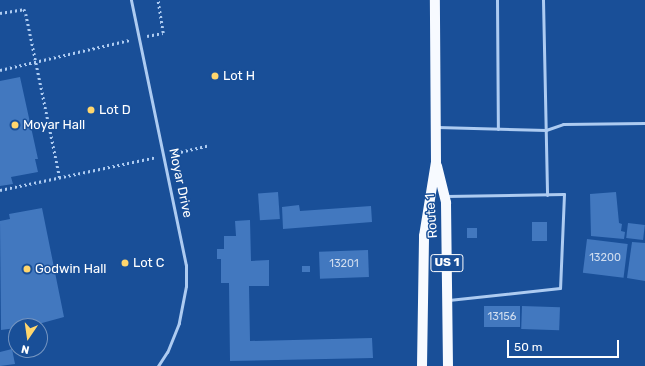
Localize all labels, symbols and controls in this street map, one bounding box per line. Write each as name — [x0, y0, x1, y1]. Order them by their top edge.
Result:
place label: Lot H — [223, 68, 255, 84]
marker: Lot H — [210, 71, 220, 81]
place label: Lot D — [99, 102, 131, 118]
marker: Lot D — [86, 105, 96, 115]
place label: Moyar Hall — [23, 117, 86, 133]
marker: Moyar Hall — [10, 120, 20, 130]
street label: Moyar Drive — [165, 147, 195, 219]
street label: Route 1 — [423, 193, 441, 239]
house number: 13200 — [589, 251, 621, 265]
road number: US 1 — [430, 253, 464, 273]
place label: Lot C — [133, 255, 165, 271]
house number: 13201 — [329, 257, 359, 271]
marker: Lot C — [120, 258, 130, 268]
place label: Godwin Hall — [35, 261, 106, 277]
marker: Godwin Hall — [22, 264, 32, 274]
house number: 13156 — [488, 310, 516, 324]
north arrow — [8, 318, 48, 358]
scale bar — [509, 332, 621, 358]
text: 50 m — [514, 340, 542, 354]
text: N — [20, 342, 31, 356]

